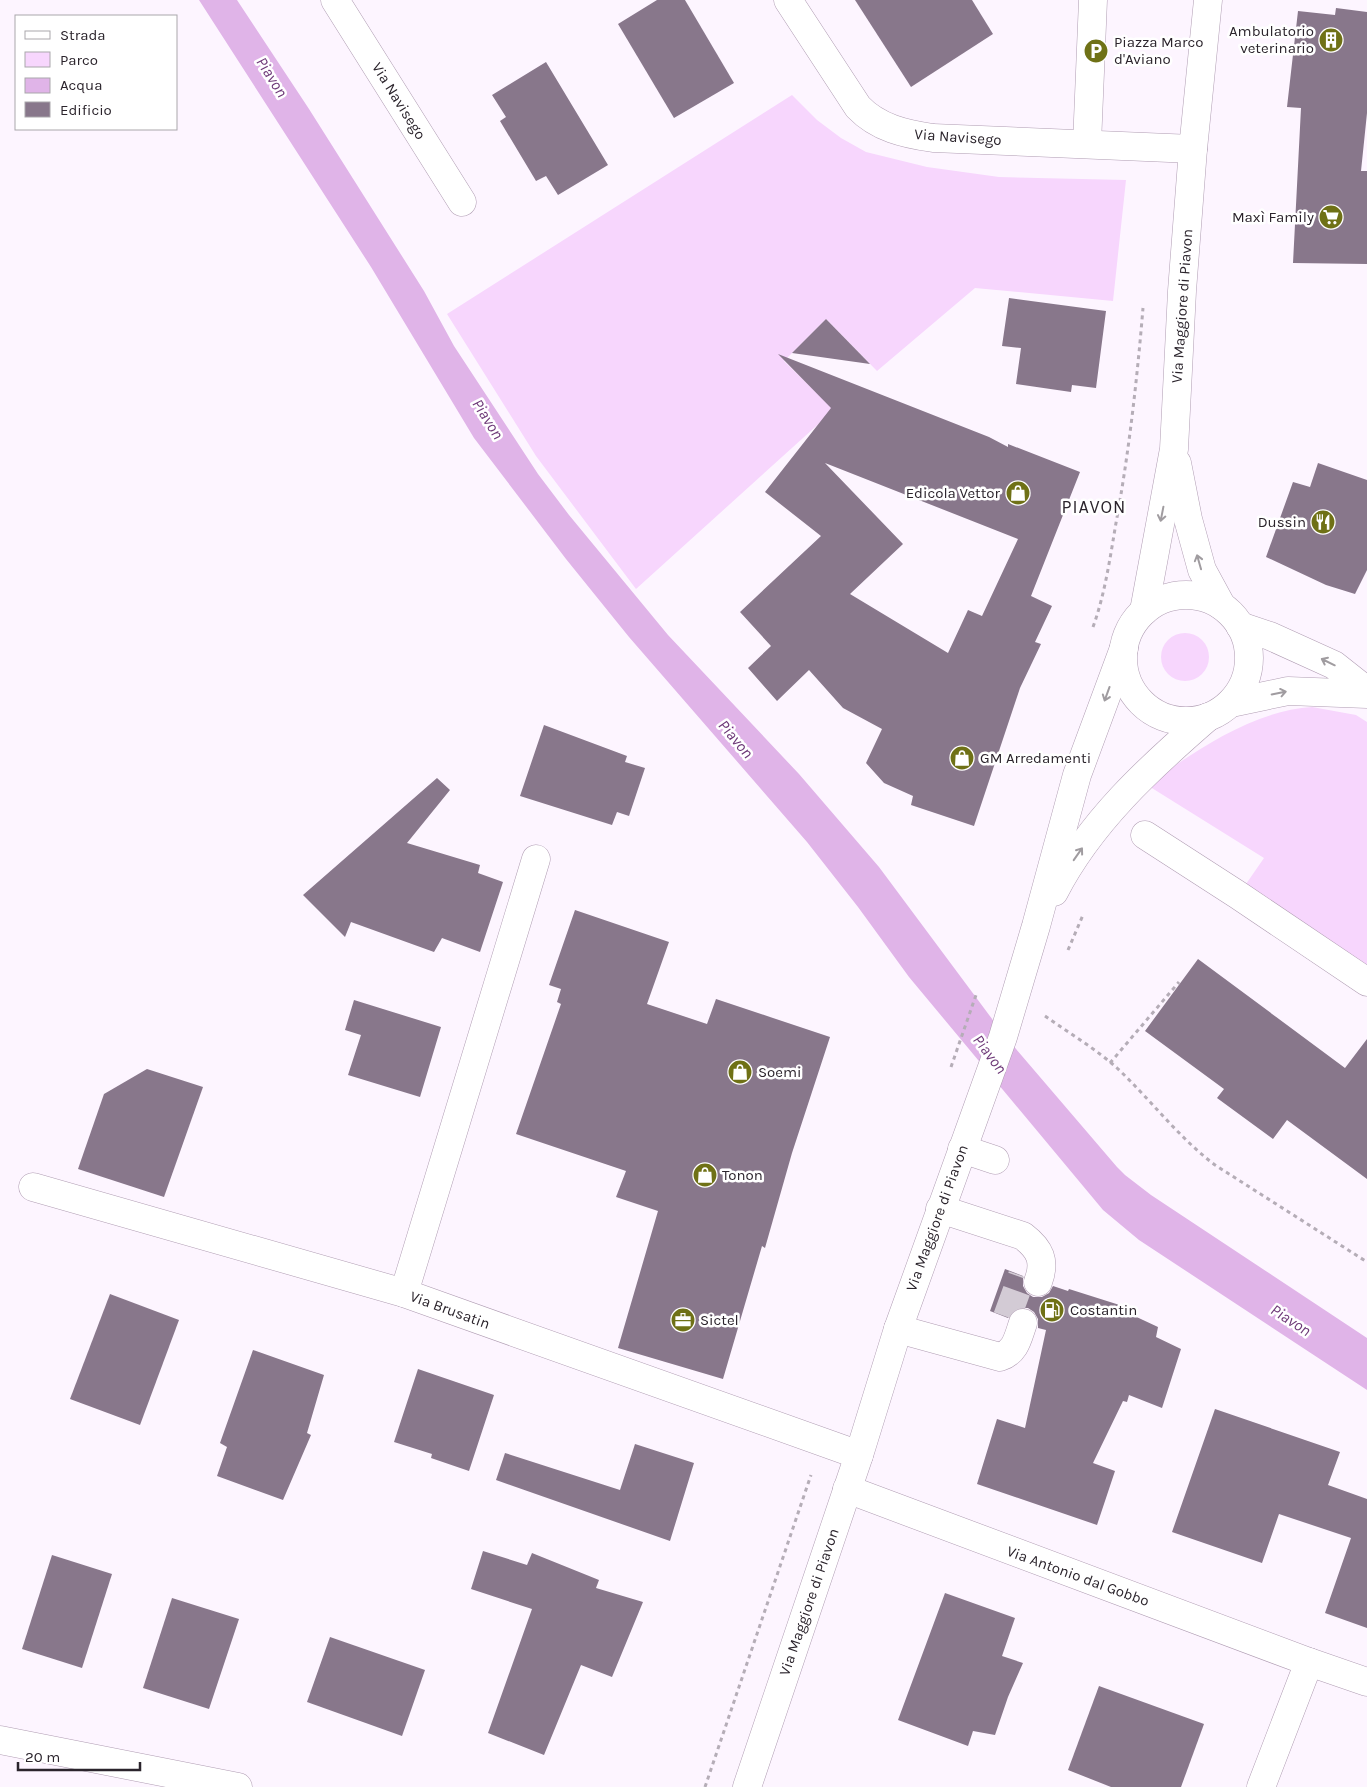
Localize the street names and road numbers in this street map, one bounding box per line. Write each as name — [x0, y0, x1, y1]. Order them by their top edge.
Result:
street label: Via Navisego — [368, 59, 430, 143]
street label: Via Navisego — [914, 125, 1002, 149]
street label: Via Maggiore di Piavon — [1168, 228, 1196, 384]
street label: Via Maggiore di Piavon — [902, 1142, 972, 1294]
street label: Via Brusatin — [408, 1287, 492, 1333]
street label: Via Maggiore di Piavon — [775, 1526, 843, 1678]
street label: Via Antonio dal Gobbo — [1004, 1542, 1152, 1610]

